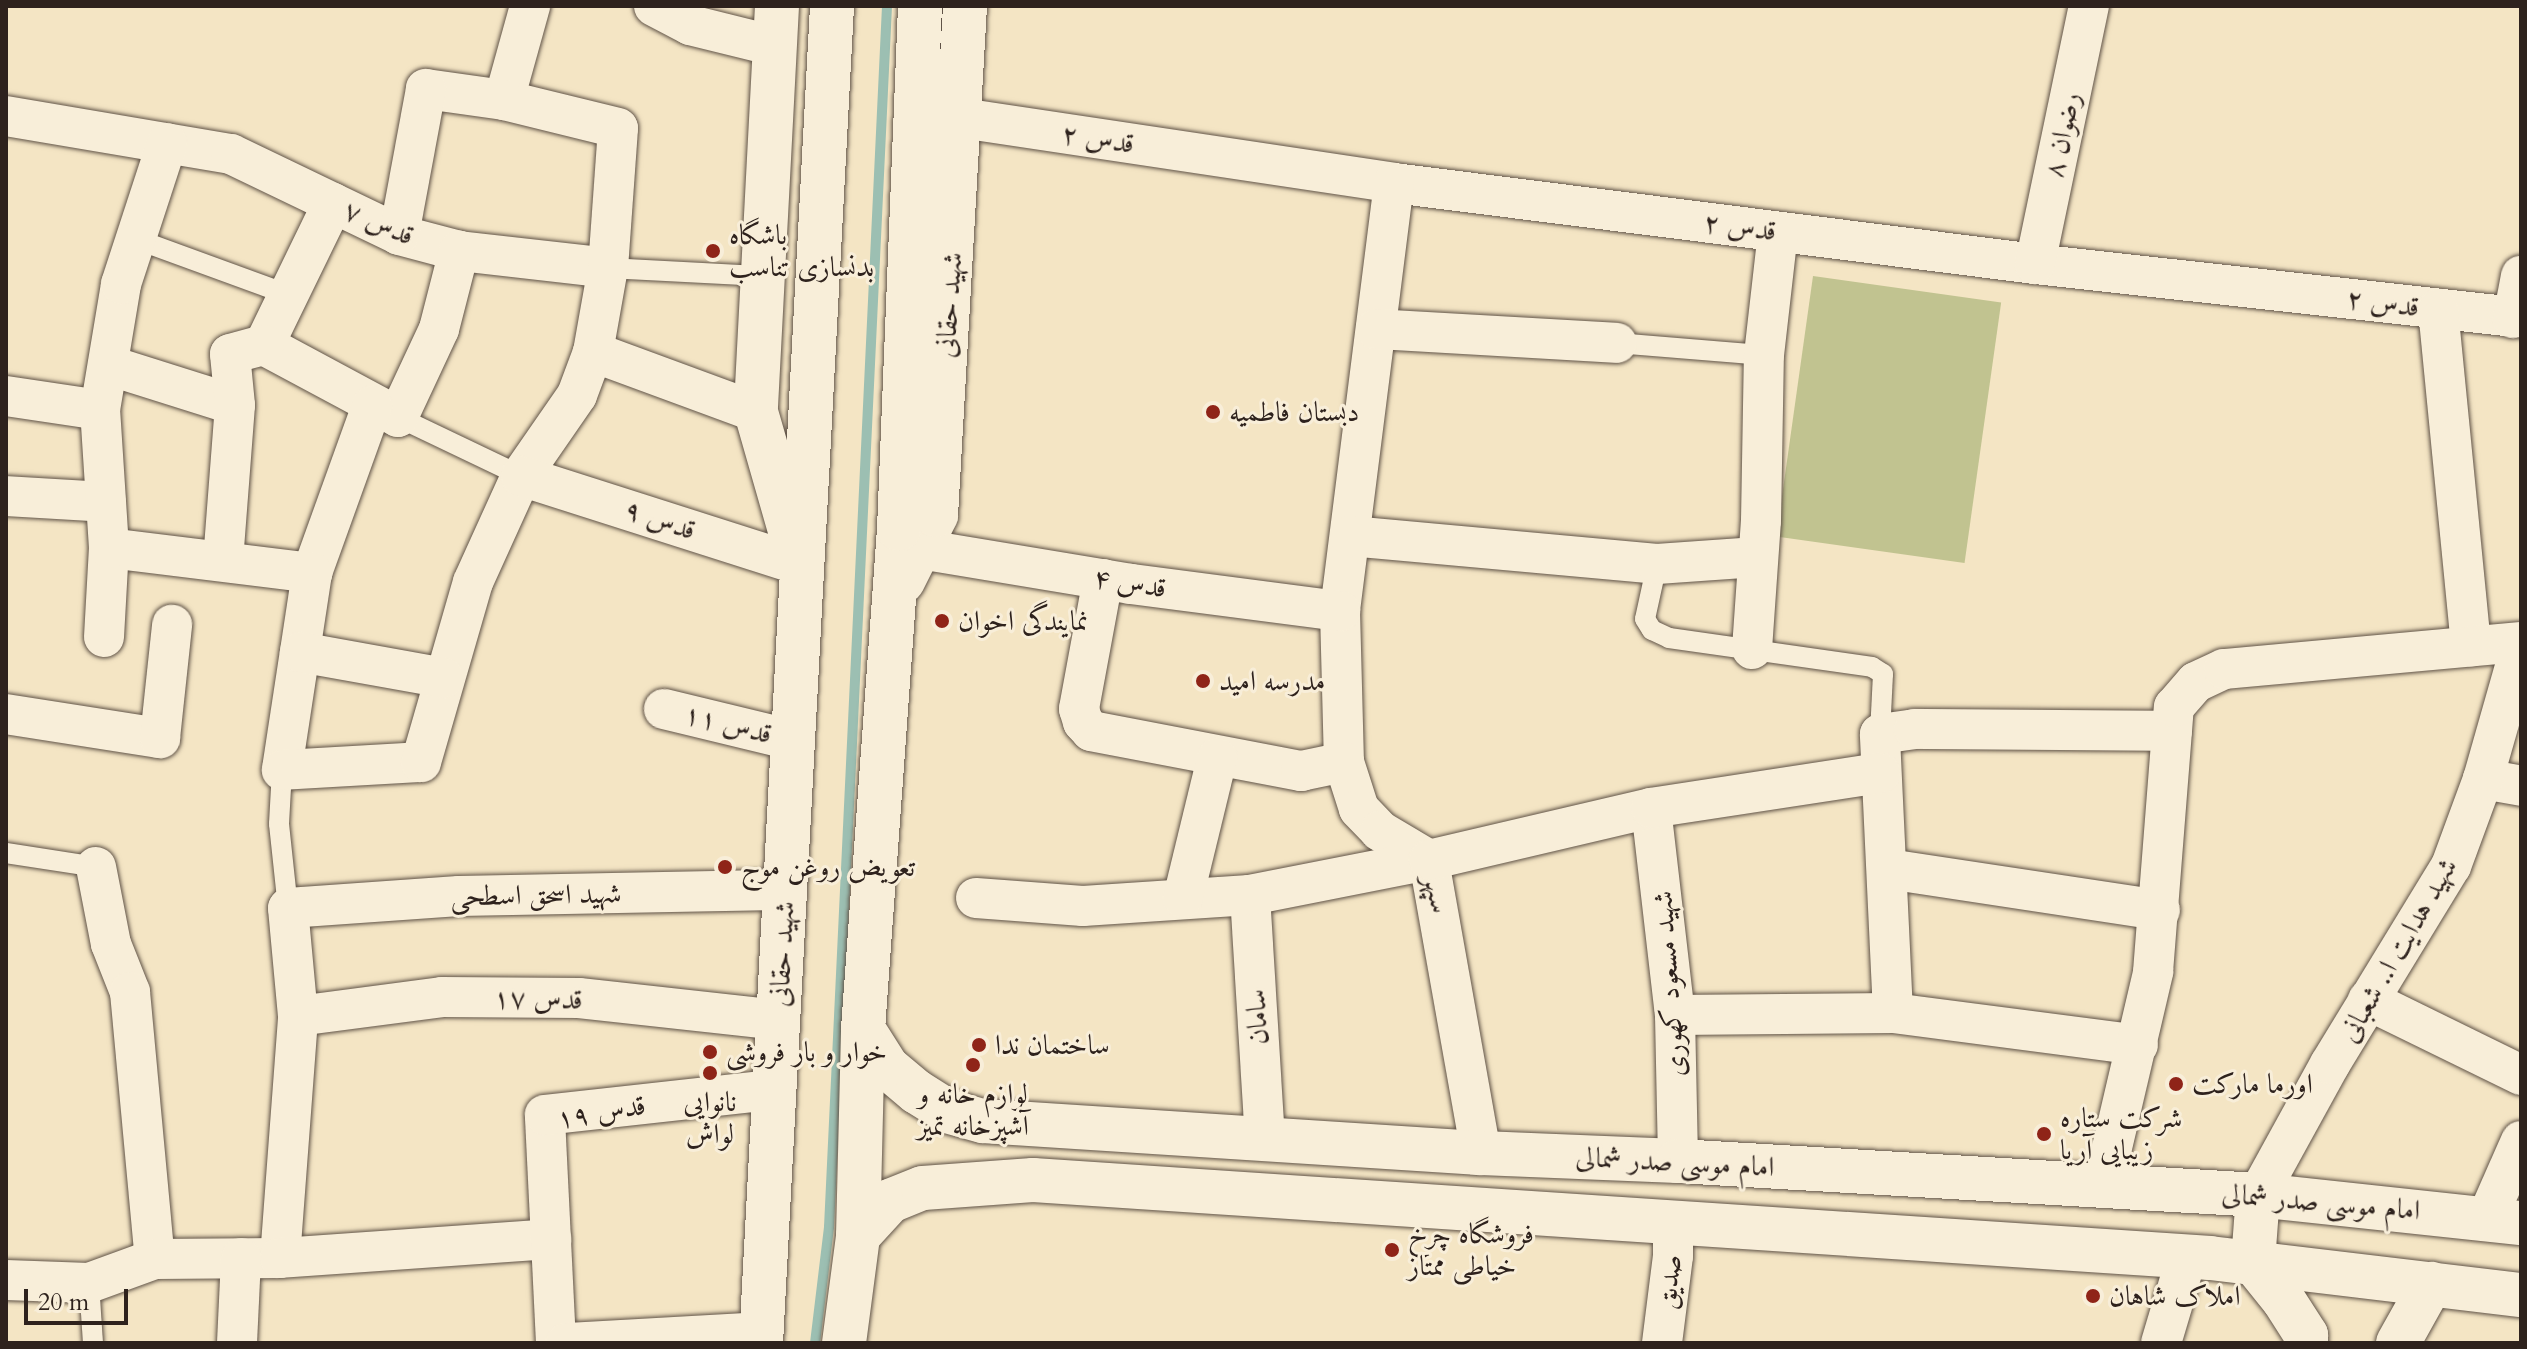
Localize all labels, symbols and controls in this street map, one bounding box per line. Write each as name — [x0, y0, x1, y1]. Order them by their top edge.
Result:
street label: رضوان ۸ — [2037, 89, 2087, 181]
street label: قدس ۲ — [1059, 117, 1137, 161]
street label: قدس ۷ — [339, 193, 419, 253]
street label: قدس ۲ — [1702, 206, 1778, 248]
place label: باشگاه بدنسازی تناسب — [729, 218, 874, 284]
marker: باشگاه بدنسازی تناسب — [704, 242, 722, 260]
street label: شهید حقانی — [929, 251, 969, 359]
street label: قدس ۲ — [2345, 282, 2421, 324]
place label: دبستان فاطمیه — [1229, 395, 1359, 429]
marker: دبستان فاطمیه — [1204, 403, 1222, 421]
street label: قدس ۹ — [620, 493, 700, 547]
street label: قدس ۴ — [1091, 561, 1169, 605]
place label: نمایندگی اخوان — [958, 604, 1089, 638]
marker: نمایندگی اخوان — [933, 612, 951, 630]
place label: مدرسه امید — [1219, 664, 1325, 698]
marker: مدرسه امید — [1194, 672, 1212, 690]
street label: قدس ۱۱ — [681, 697, 775, 751]
place label: تعویض روغن موج — [741, 850, 915, 884]
street label: شهید هدایت ا.. شعبانی — [2332, 852, 2464, 1048]
marker: تعویض روغن موج — [716, 858, 734, 876]
street label: سپهر — [1417, 872, 1457, 916]
street label: شهید اسحق اسطحی — [450, 877, 622, 913]
street label: شهید مسعود کهوری — [1646, 890, 1692, 1078]
street label: شهید حقانی — [762, 900, 802, 1008]
street label: قدس ۱۷ — [493, 981, 583, 1017]
street label: سامان — [1239, 988, 1275, 1046]
place label: ساختمان ندا — [995, 1028, 1110, 1062]
place label: خوار و بار فروشی — [726, 1035, 887, 1069]
marker: ساختمان ندا — [970, 1036, 988, 1054]
marker: خوار و بار فروشی — [701, 1043, 719, 1061]
marker: لوازم خانه و آشپزخانه تمیز — [964, 1056, 982, 1074]
marker: نانوایی لواش — [701, 1064, 719, 1082]
place label: اورما مارکت — [2192, 1067, 2313, 1101]
marker: اورما مارکت — [2167, 1075, 2185, 1093]
place label: لوازم خانه و آشپزخانه تمیز — [917, 1077, 1029, 1143]
place label: نانوایی لواش — [683, 1085, 737, 1151]
street label: قدس ۱۹ — [554, 1088, 648, 1136]
place label: شرکت ستاره زیبایی آریا — [2060, 1101, 2182, 1167]
marker: شرکت ستاره زیبایی آریا — [2035, 1125, 2053, 1143]
street label: امام موسی صدر شمالی — [1575, 1140, 1775, 1184]
street label: امام موسی صدر شمالی — [2220, 1177, 2422, 1227]
place label: فروشگاه چرخ خیاطی ممتاز — [1408, 1217, 1534, 1283]
marker: فروشگاه چرخ خیاطی ممتاز — [1383, 1241, 1401, 1259]
street label: صدیق — [1649, 1253, 1689, 1311]
scale bar — [28, 1273, 132, 1323]
place label: املاک شاهان — [2109, 1279, 2240, 1313]
text: 20 m — [38, 1286, 89, 1319]
marker: املاک شاهان — [2084, 1287, 2102, 1305]

